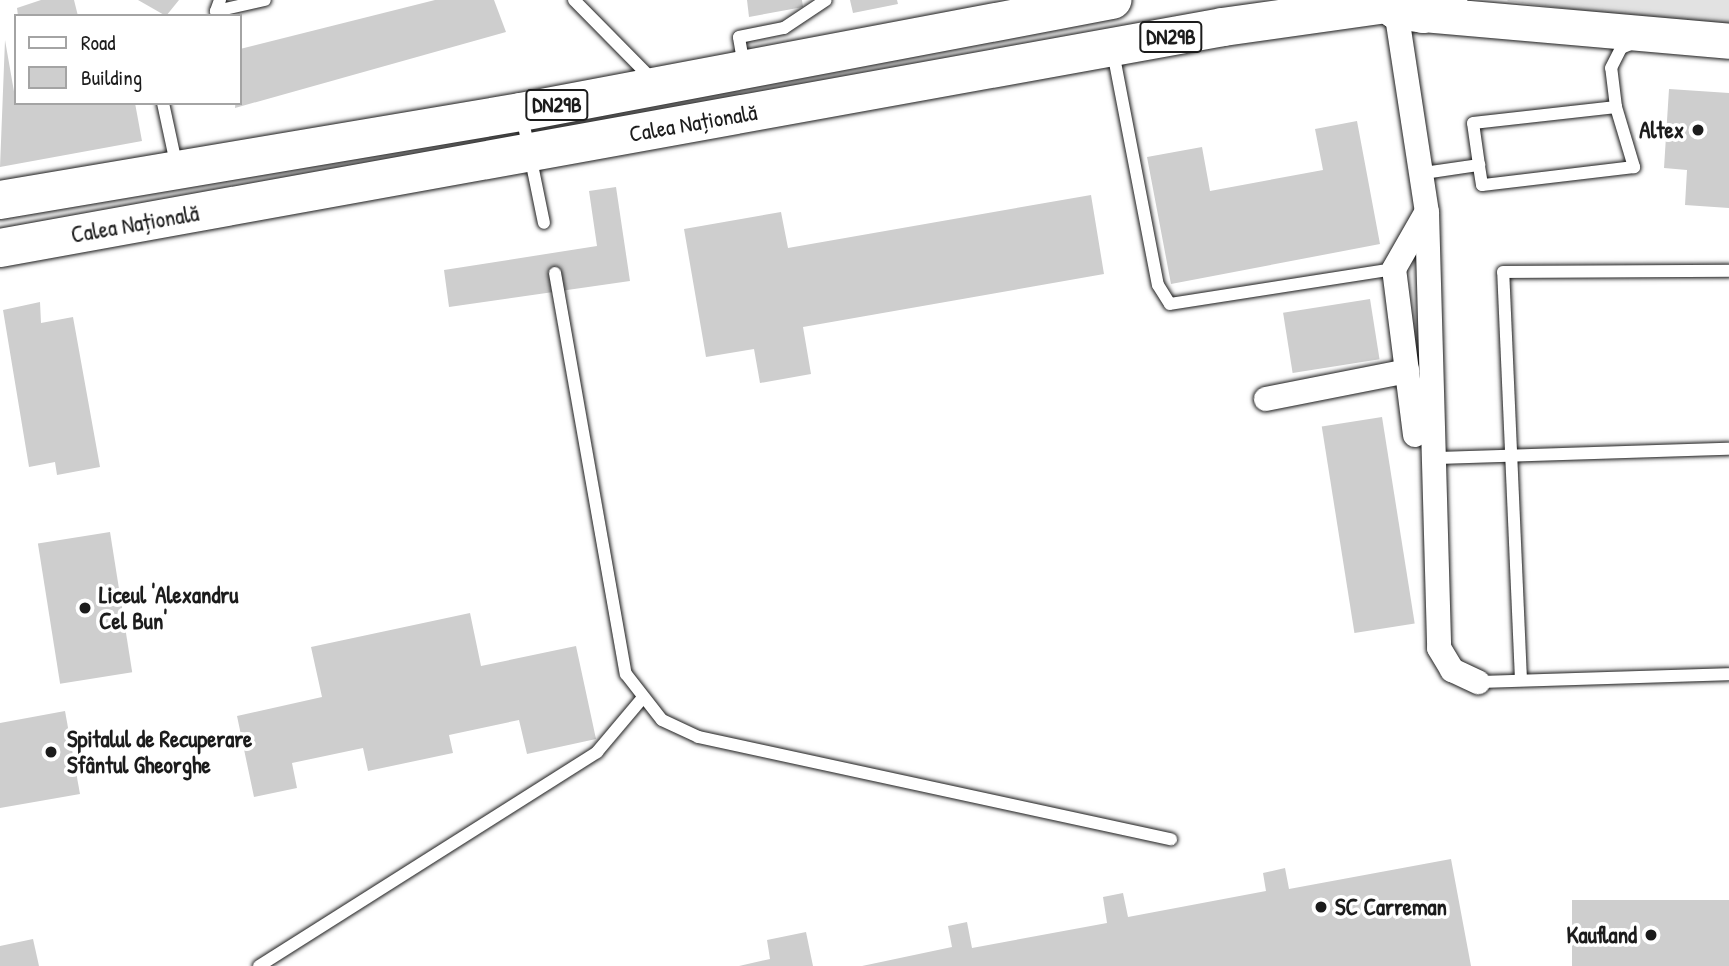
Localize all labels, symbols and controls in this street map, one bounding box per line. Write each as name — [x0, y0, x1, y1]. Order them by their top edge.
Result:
legend — [14, 14, 242, 105]
road number: DN29B — [1138, 20, 1204, 54]
text: Road — [81, 28, 115, 57]
text: Building — [81, 63, 142, 92]
road number: DN29B — [524, 88, 590, 122]
street label: Calea Națională — [627, 98, 759, 148]
place label: Altex — [1639, 116, 1684, 144]
marker: Altex — [1690, 122, 1706, 138]
street label: Calea Națională — [69, 199, 201, 249]
place label: Liceul 'Alexandru Cel Bun' — [99, 581, 238, 635]
marker: Liceul 'Alexandru Cel Bun' — [77, 600, 93, 616]
place label: Spitalul de Recuperare Sfântul Gheorghe — [67, 725, 252, 779]
marker: Spitalul de Recuperare Sfântul Gheorghe — [41, 742, 61, 762]
place label: SC Carreman — [1335, 893, 1447, 921]
marker: SC Carreman — [1313, 899, 1329, 915]
place label: Kaufland — [1567, 921, 1637, 949]
marker: Kaufland — [1643, 927, 1659, 943]

